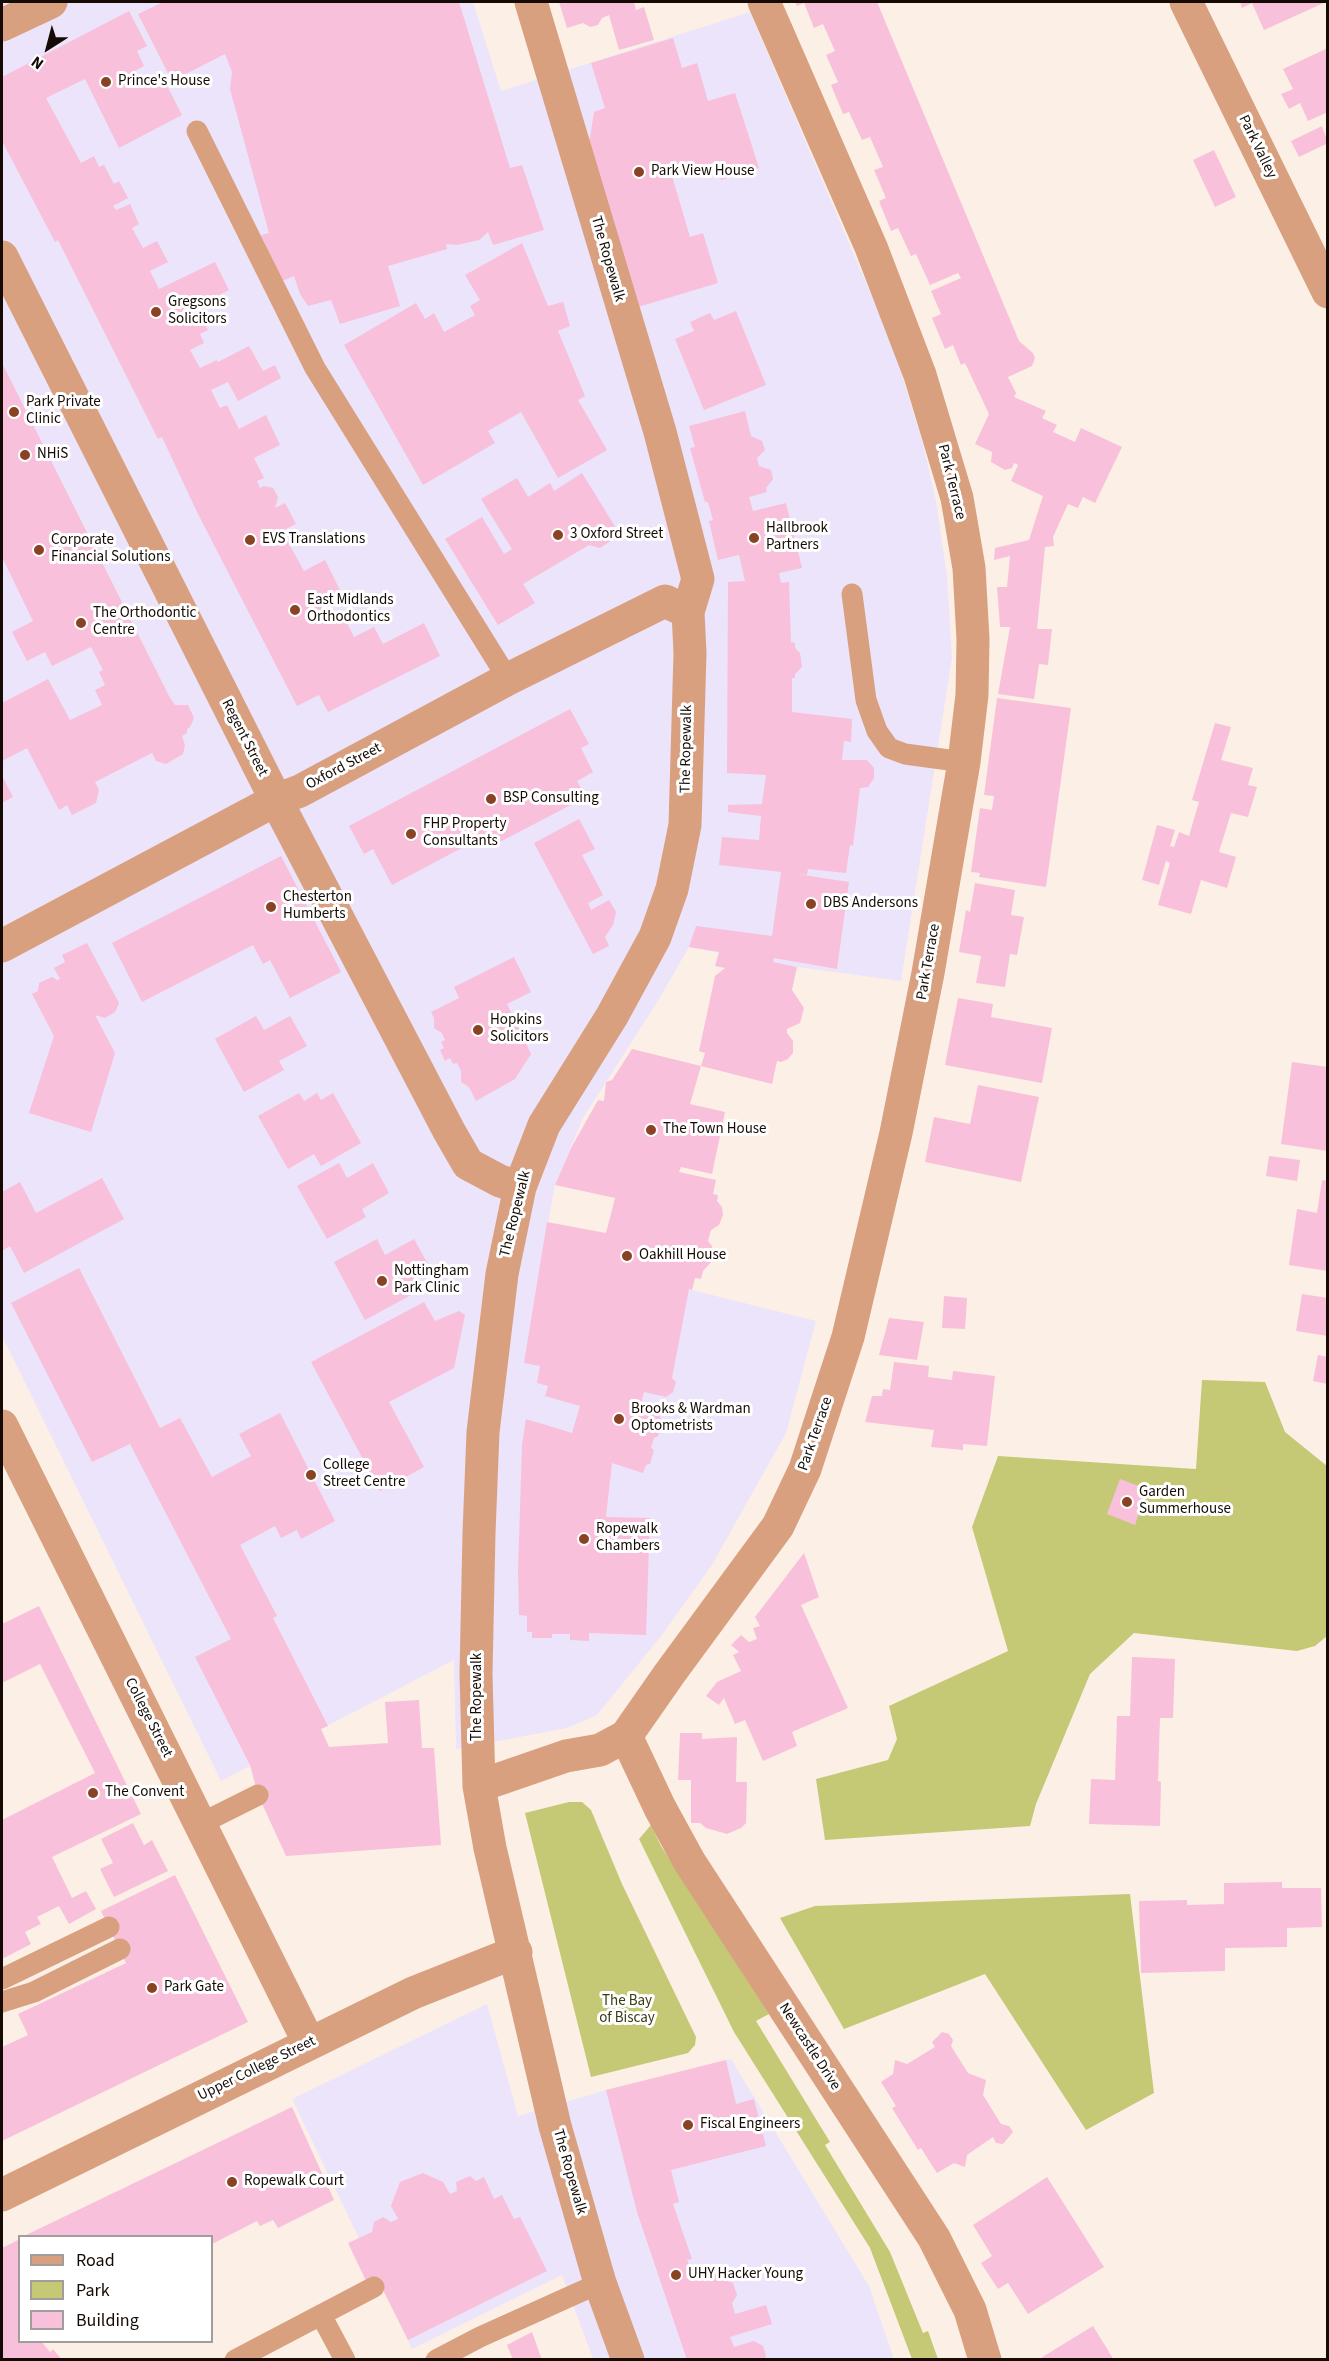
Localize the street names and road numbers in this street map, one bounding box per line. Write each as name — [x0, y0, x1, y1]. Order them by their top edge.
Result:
street label: Park Valley — [1234, 112, 1280, 182]
street label: The Ropewalk — [586, 214, 628, 304]
street label: Park Terrace — [933, 442, 969, 522]
street label: Regent Street — [217, 696, 271, 780]
street label: The Ropewalk — [677, 705, 697, 793]
street label: Oxford Street — [303, 740, 385, 794]
street label: Park Terrace — [913, 922, 945, 1002]
street label: The Ropewalk — [497, 1169, 535, 1259]
street label: Park Terrace — [795, 1395, 837, 1473]
street label: The Ropewalk — [469, 1653, 487, 1741]
street label: College Street — [120, 1675, 176, 1761]
street label: Newcastle Drive — [774, 2000, 844, 2094]
street label: Upper College Street — [195, 2033, 319, 2105]
street label: The Ropewalk — [548, 2127, 590, 2217]

